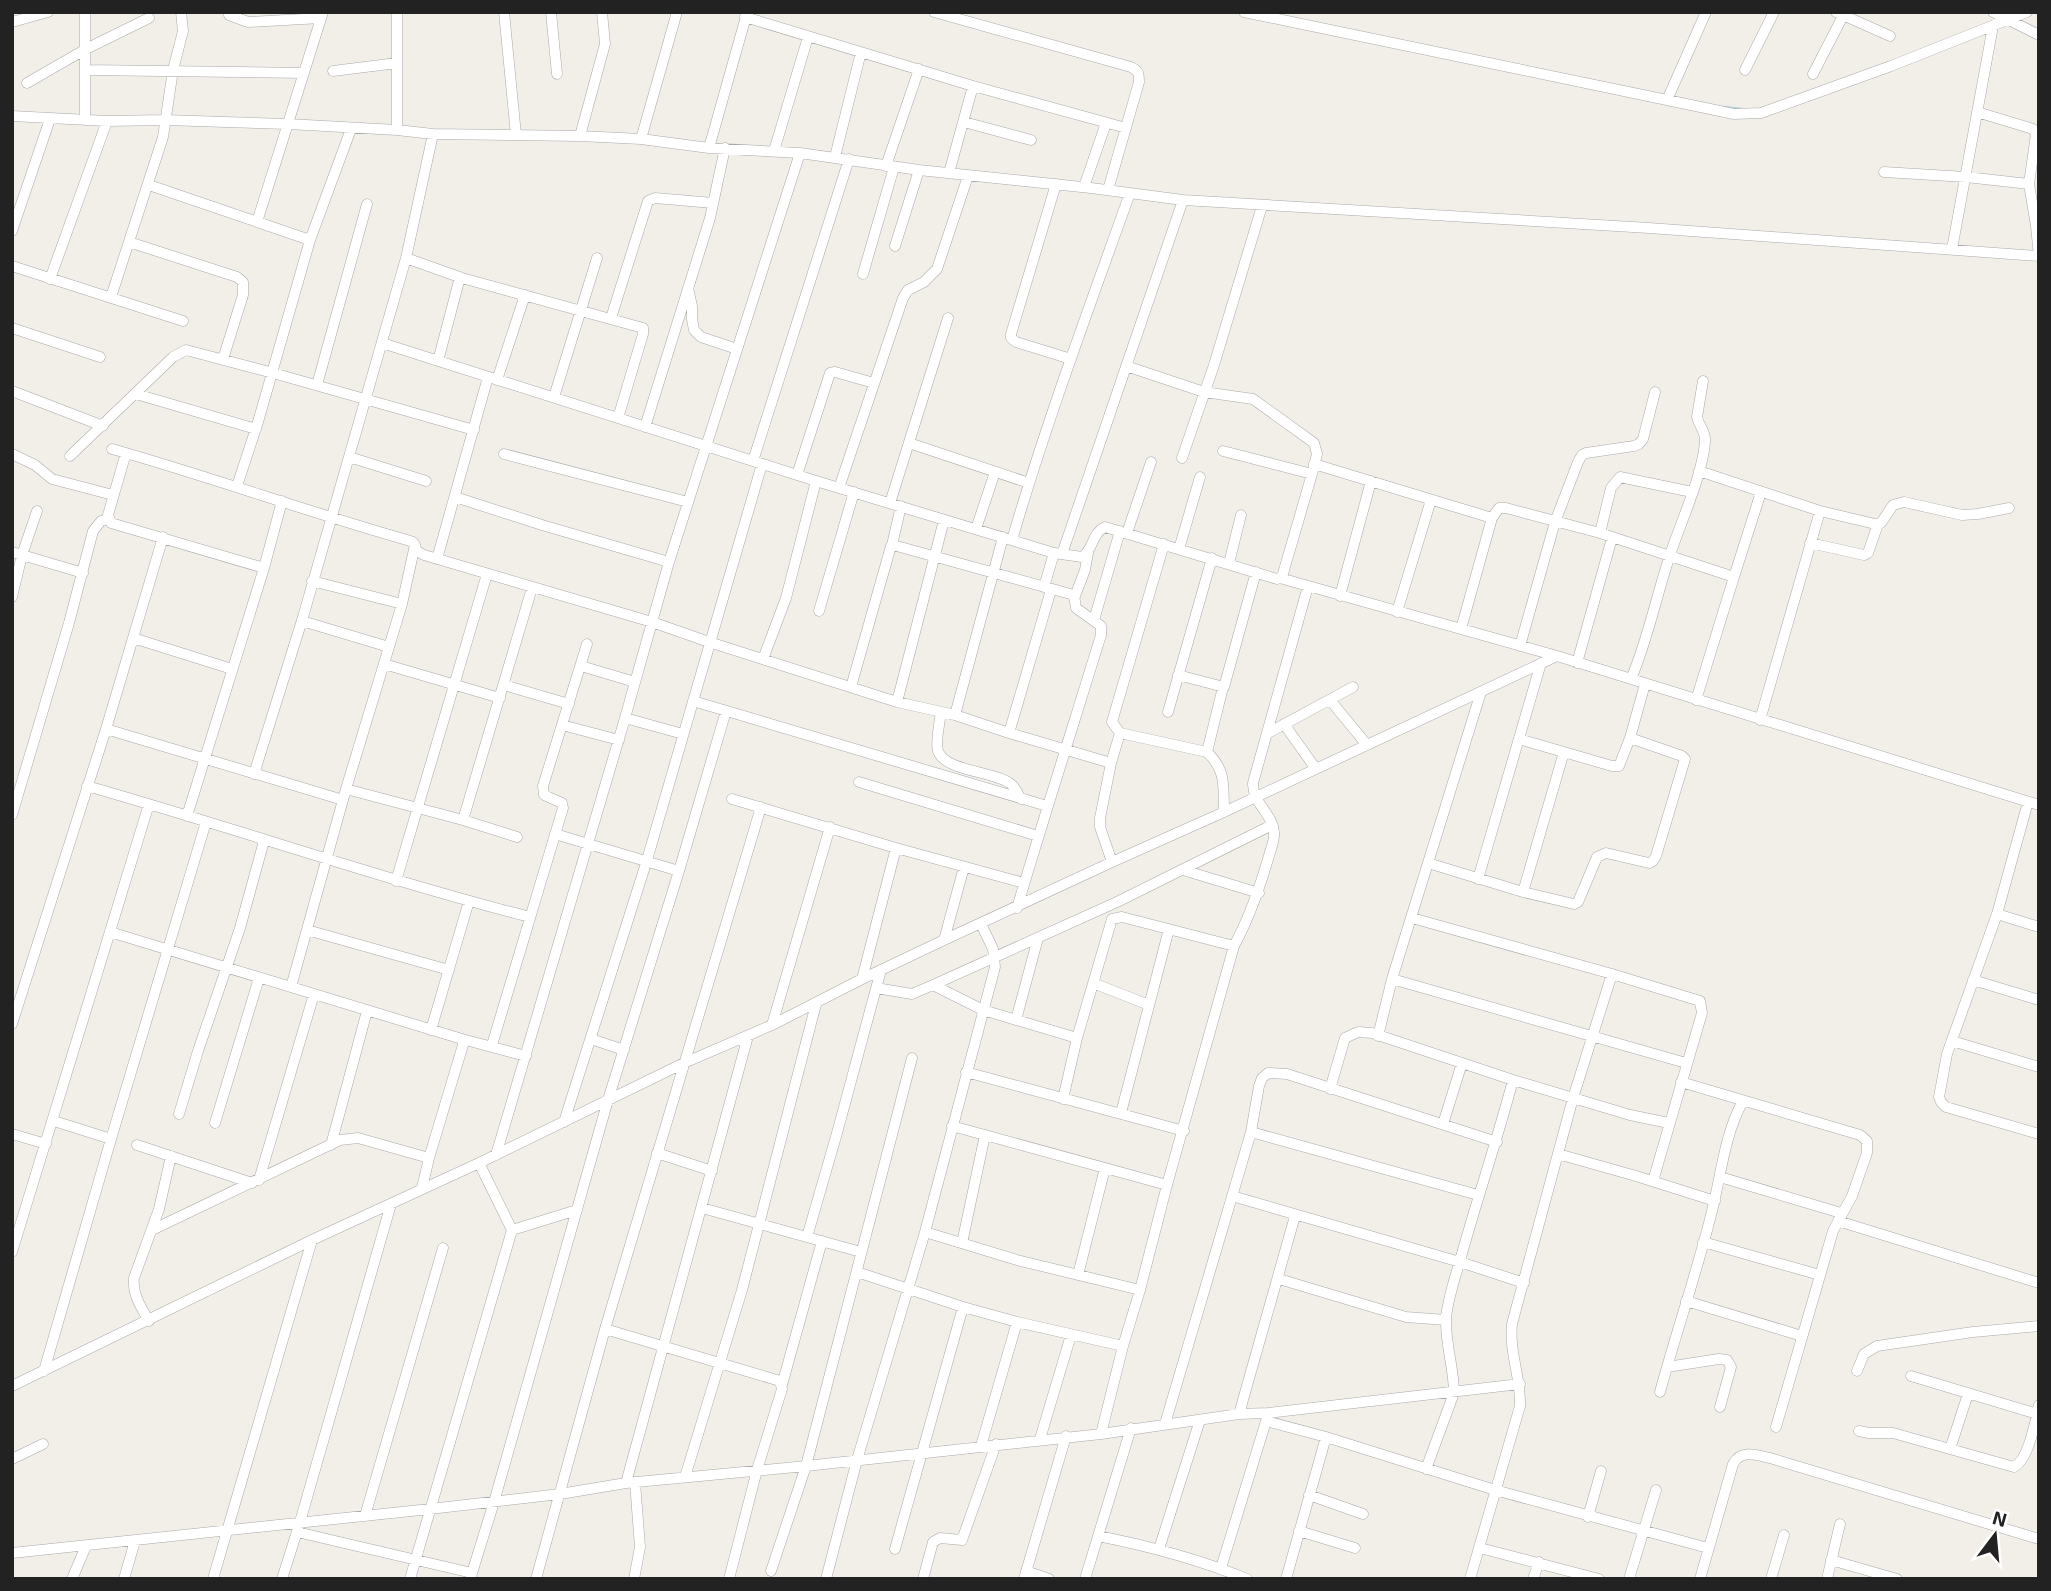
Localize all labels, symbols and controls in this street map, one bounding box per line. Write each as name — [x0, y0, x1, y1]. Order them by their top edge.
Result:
north arrow — [1960, 1500, 2030, 1570]
text: N — [1990, 1505, 2010, 1531]

